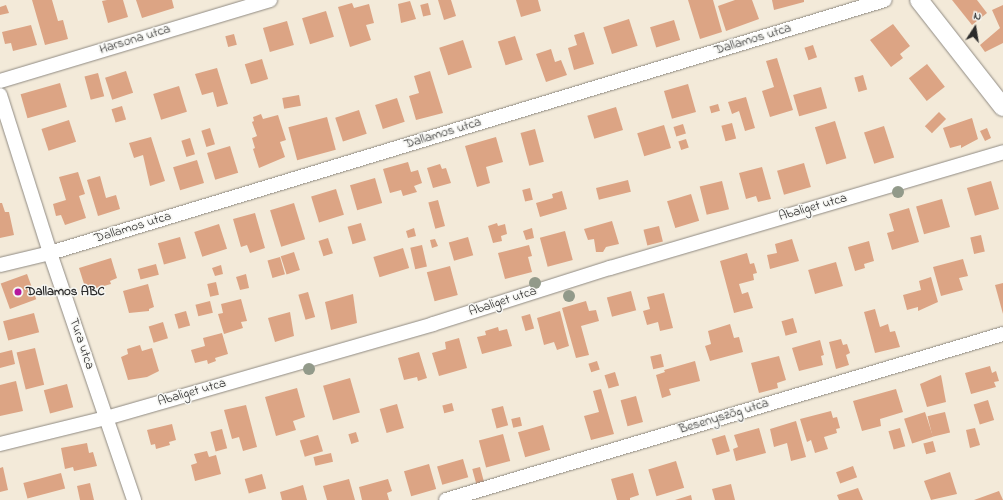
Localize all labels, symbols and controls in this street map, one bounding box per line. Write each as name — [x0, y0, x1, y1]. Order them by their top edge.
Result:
north arrow — [955, 8, 995, 48]
text: N — [972, 8, 983, 25]
street label: Dallamos utca — [713, 21, 793, 59]
street label: Harsona utca — [98, 22, 172, 58]
street label: Dallamos utca — [403, 115, 483, 153]
street label: Abaliget utca — [777, 191, 849, 225]
street label: Dallamos utca — [93, 209, 173, 247]
place label: Dallamos ABC — [26, 284, 105, 300]
street label: Abaliget utca — [467, 284, 539, 320]
marker: Dallamos ABC — [13, 287, 23, 297]
street label: Tura utca — [65, 316, 97, 372]
street label: Abaliget utca — [156, 376, 228, 410]
street label: Besenyszög utca — [677, 396, 771, 438]

